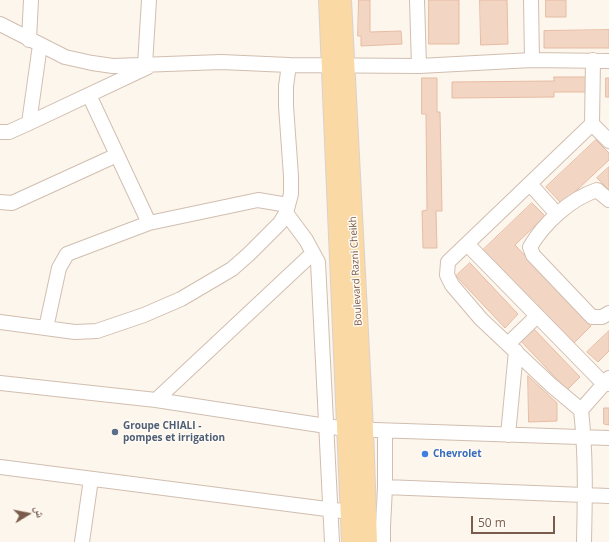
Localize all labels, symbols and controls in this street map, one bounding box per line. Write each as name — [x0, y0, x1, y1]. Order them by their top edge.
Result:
street label: Boulevard Razni Cheikh — [347, 216, 365, 326]
place label: Groupe CHIALI - pompes et irrigation — [123, 420, 225, 444]
marker: Groupe CHIALI - pompes et irrigation — [110, 427, 120, 437]
place label: Chevrolet — [433, 448, 482, 460]
marker: Chevrolet — [420, 449, 430, 459]
north arrow — [8, 494, 48, 534]
text: ش — [32, 505, 49, 519]
scale bar — [473, 508, 557, 534]
text: 50 m — [478, 514, 506, 531]

